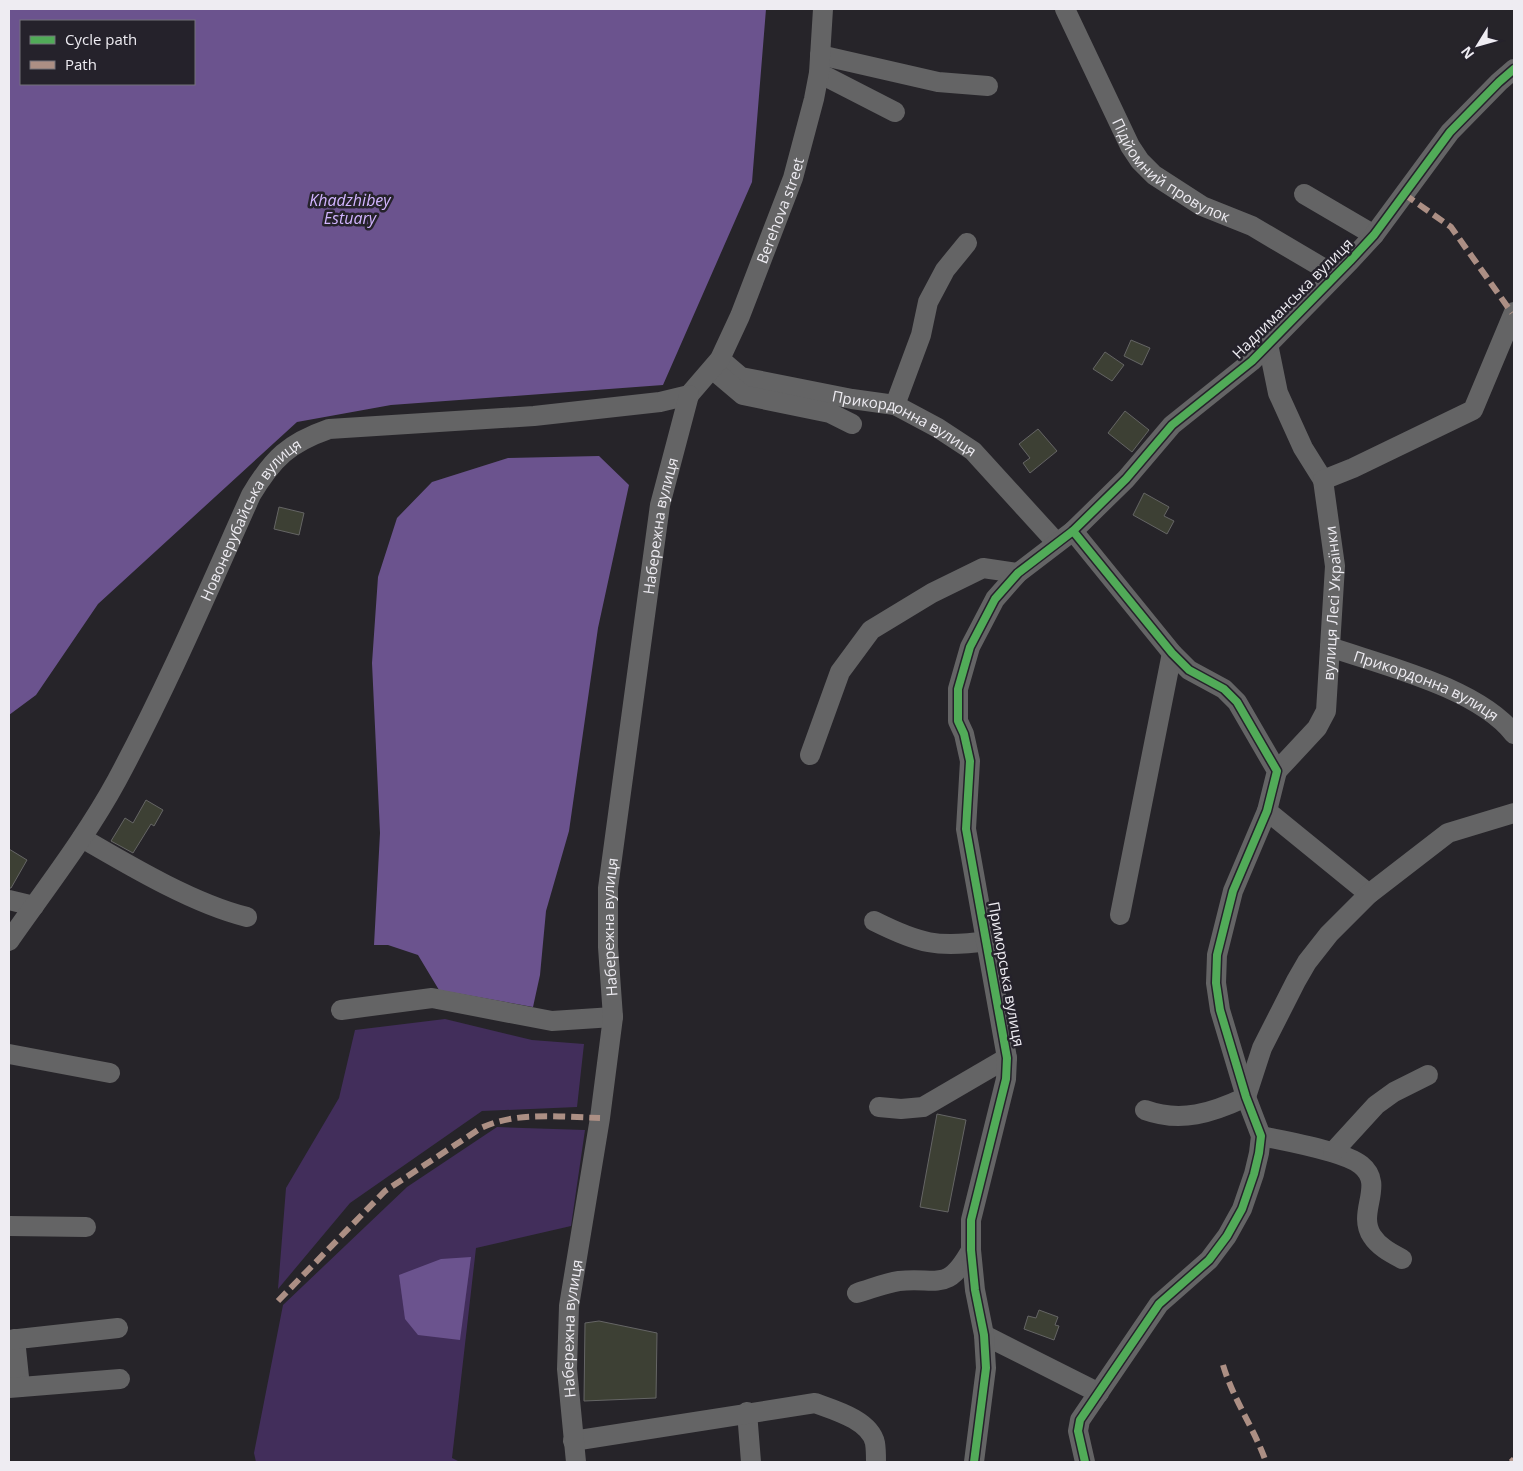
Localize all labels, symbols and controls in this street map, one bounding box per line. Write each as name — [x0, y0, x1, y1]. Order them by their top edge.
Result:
legend — [20, 20, 195, 85]
north arrow — [1453, 20, 1503, 70]
text: Cycle path — [65, 29, 137, 49]
text: N — [1456, 43, 1478, 63]
text: Path — [65, 54, 97, 74]
street label: Підйомний провулок — [1108, 115, 1233, 226]
street label: Berehova street — [751, 155, 808, 266]
water label: Khadzhibey Estuary — [309, 189, 392, 229]
street label: Надлиманська вулиця — [1227, 233, 1357, 363]
street label: Прикордонна вулиця — [830, 385, 980, 461]
street label: Новонерубайська вулиця — [195, 434, 305, 604]
street label: Набережна вулиця — [638, 455, 682, 596]
street label: вулиця Лесі Українки — [1318, 525, 1345, 681]
street label: Прикордонна вулиця — [1351, 645, 1503, 725]
street label: Набережна вулиця — [598, 856, 622, 997]
street label: Приморська вулиця — [984, 900, 1030, 1048]
street label: Набережна вулиця — [557, 1258, 587, 1399]

